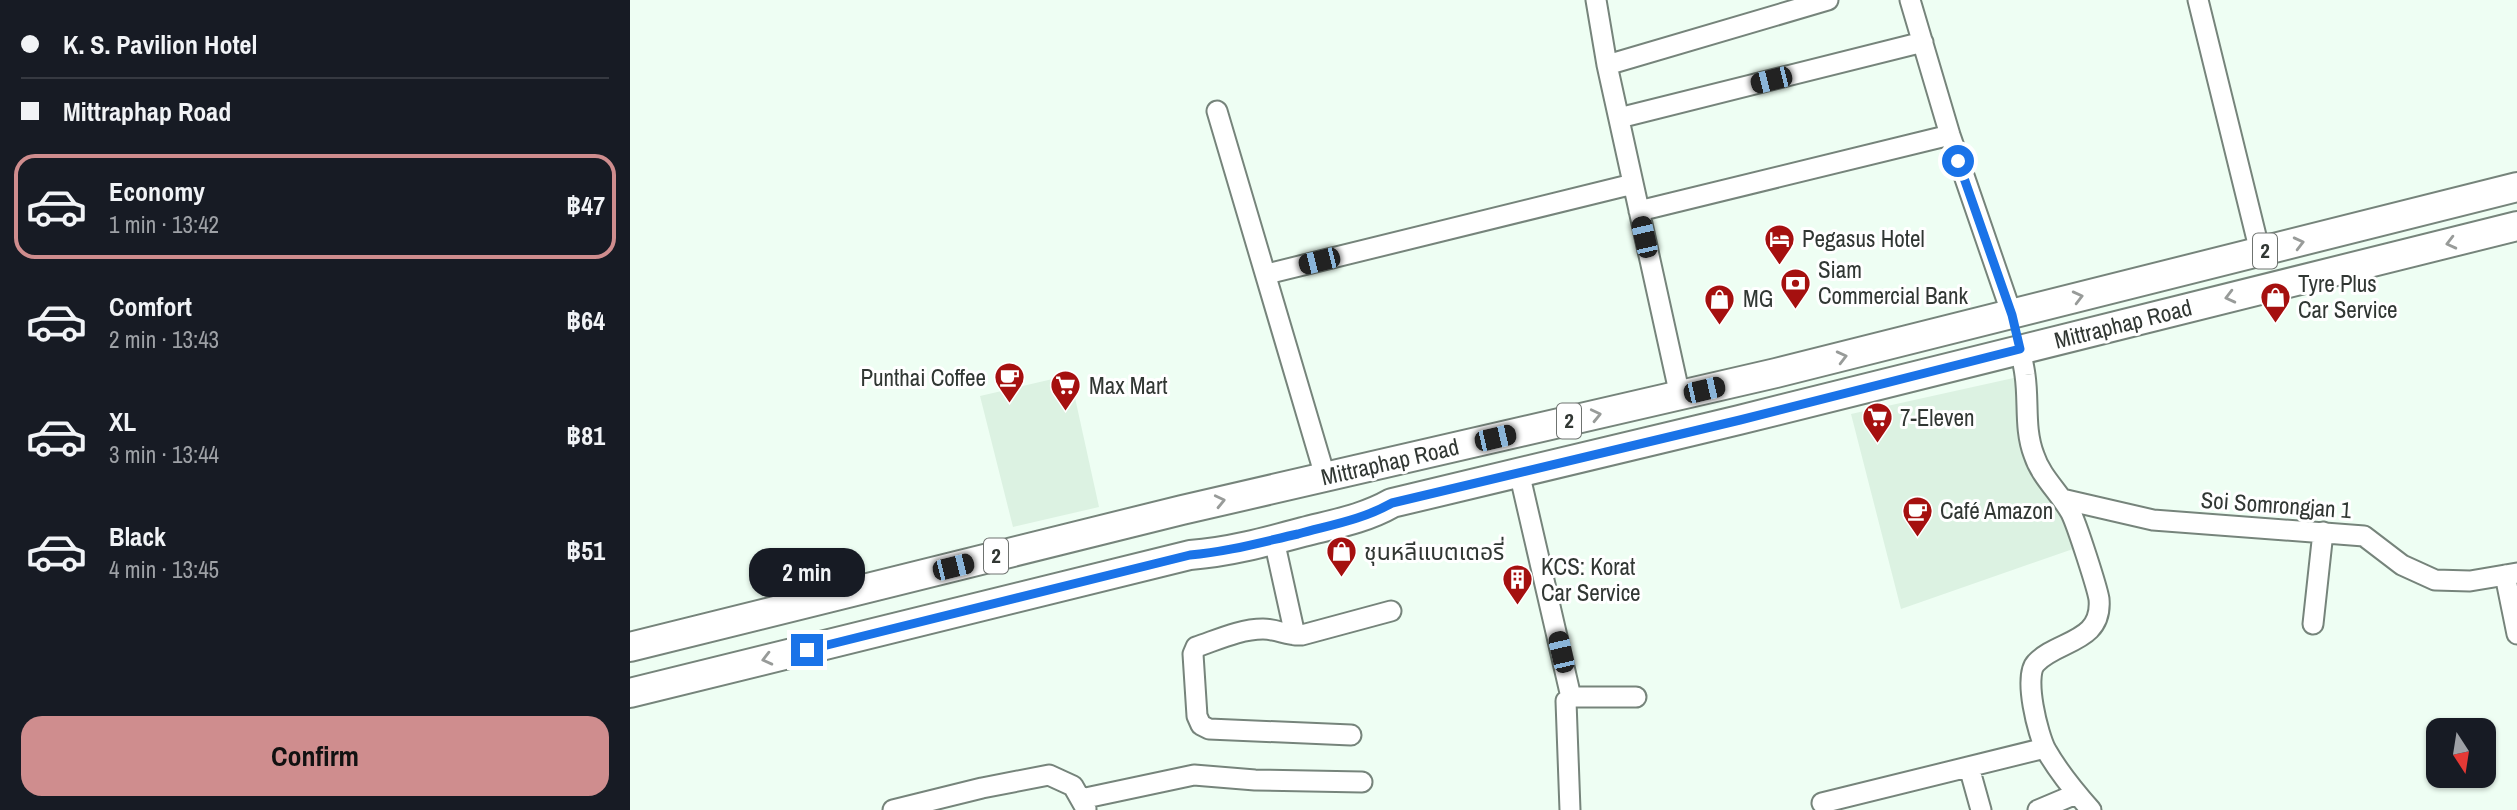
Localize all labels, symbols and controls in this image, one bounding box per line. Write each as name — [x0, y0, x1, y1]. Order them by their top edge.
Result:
text: K. S. Pavilion Hotel — [63, 27, 257, 62]
car — [1749, 65, 1794, 95]
text: Mittraphap Road — [63, 94, 231, 129]
route start — [1942, 145, 1974, 177]
text: Economy — [109, 174, 205, 209]
icon: car — [25, 175, 88, 238]
text: ฿47 — [566, 188, 605, 223]
text: 1 min · 13:42 — [109, 209, 219, 240]
car — [1630, 214, 1659, 260]
hotel icon: Pegasus Hotel — [1762, 222, 1796, 266]
place label: Pegasus Hotel — [1802, 223, 1925, 254]
road number: 2 — [2253, 233, 2277, 268]
one-way arrow — [2445, 235, 2457, 249]
one-way arrow — [2293, 236, 2305, 251]
car — [1297, 246, 1342, 276]
place label: Siam Commercial Bank — [1818, 254, 1968, 311]
bank icon: Siam Commercial Bank — [1778, 266, 1812, 310]
place label: Tyre Plus Car Service — [2298, 268, 2398, 325]
shop icon: Tyre Plus Car Service — [2258, 280, 2292, 324]
shop icon: MG — [1703, 282, 1737, 326]
place label: MG — [1743, 283, 1773, 314]
text: Comfort — [109, 289, 192, 324]
one-way arrow — [2224, 289, 2236, 303]
icon: car — [25, 290, 88, 353]
street label: Mittraphap Road — [2051, 291, 2195, 356]
one-way arrow — [2072, 291, 2084, 305]
text: ฿64 — [566, 303, 605, 338]
text: 2 min · 13:43 — [109, 324, 219, 355]
one-way arrow — [1836, 350, 1848, 365]
cafe icon: Punthai Coffee — [992, 361, 1026, 405]
place label: Punthai Coffee — [860, 362, 986, 393]
supermarket icon: Max Mart — [1049, 369, 1083, 413]
place label: Max Mart — [1089, 370, 1168, 401]
car — [1682, 375, 1727, 405]
supermarket icon: 7-Eleven — [1860, 401, 1894, 445]
place label: 7-Eleven — [1900, 402, 1974, 433]
text: XL — [109, 404, 136, 439]
road number: 2 — [1557, 404, 1581, 438]
icon: car — [25, 405, 88, 468]
one-way arrow — [1590, 409, 1602, 423]
text: ฿81 — [566, 418, 605, 453]
car — [1473, 423, 1518, 453]
street label: Mittraphap Road — [1318, 431, 1462, 492]
text: 3 min · 13:44 — [109, 439, 219, 470]
street label: Soi Somrongjan 1 — [2200, 484, 2353, 525]
cafe icon: Café Amazon — [1900, 494, 1934, 538]
one-way arrow — [1214, 495, 1226, 509]
place label: Café Amazon — [1940, 495, 2053, 526]
text: Black — [109, 519, 166, 554]
icon: car — [25, 520, 88, 583]
text: ฿51 — [566, 533, 605, 568]
shop icon: ชุนหลีแบตเตอรี่ — [1324, 535, 1358, 579]
place label: ชุนหลีแบตเตอรี่ — [1364, 536, 1504, 567]
road number: 2 — [984, 538, 1008, 574]
callout: 2 min — [749, 548, 865, 598]
place label: KCS: Korat Car Service — [1541, 551, 1641, 608]
car — [931, 552, 976, 582]
text: 4 min · 13:45 — [109, 554, 219, 585]
text: 2 min — [782, 557, 832, 588]
building icon: KCS: Korat Car Service — [1501, 563, 1535, 607]
car — [1547, 629, 1576, 675]
route end — [791, 634, 823, 666]
one-way arrow — [761, 651, 773, 666]
button: Confirm — [21, 716, 609, 796]
north arrow — [2426, 718, 2496, 788]
map controls — [2426, 718, 2496, 788]

